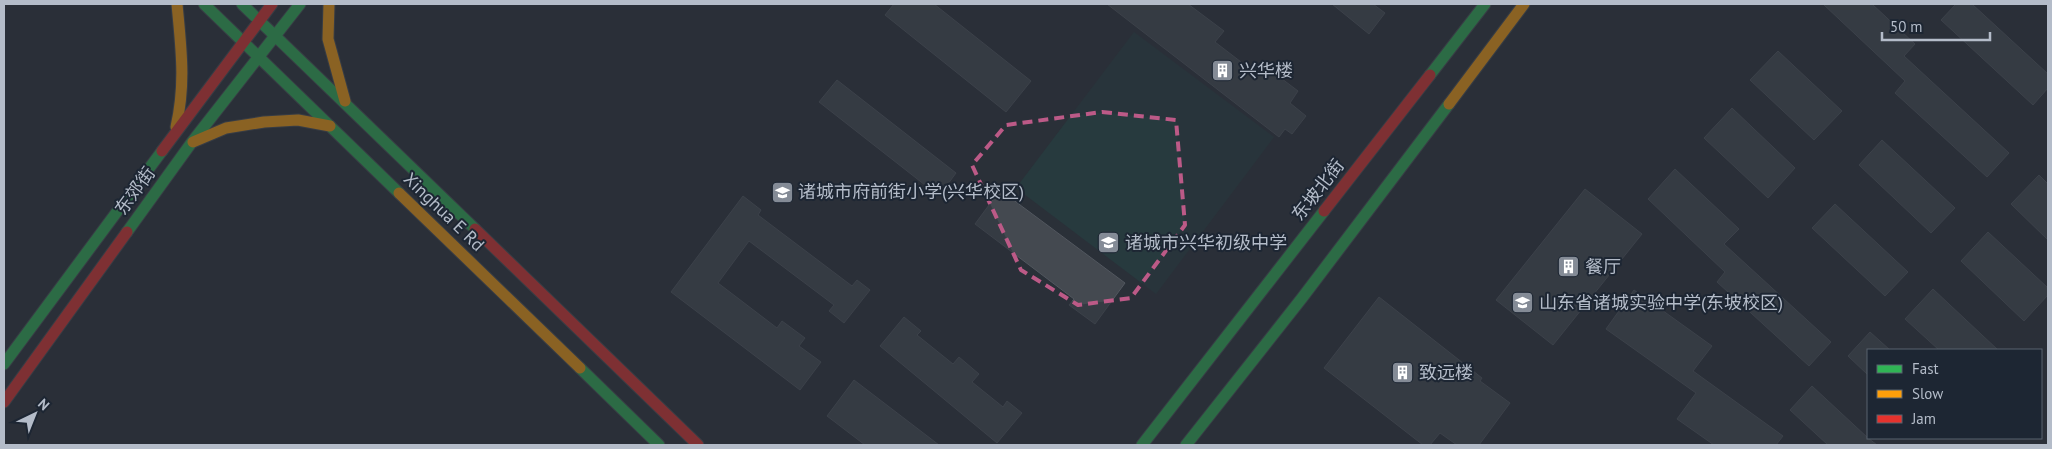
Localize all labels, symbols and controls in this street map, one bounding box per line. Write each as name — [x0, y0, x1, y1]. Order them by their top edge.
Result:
scale bar — [1882, 10, 1990, 42]
text: 50 m — [1890, 17, 1923, 36]
building icon: 兴华楼 — [1211, 59, 1235, 83]
place label: 兴华楼 — [1239, 59, 1293, 82]
street label: 东坡北街 — [1286, 154, 1349, 225]
street label: 东郊街 — [109, 162, 160, 219]
street label: Xinghua E Rd — [399, 167, 490, 256]
school or university icon: 诸城市府前街小学(兴华校区) — [770, 180, 794, 204]
place label: 诸城市府前街小学(兴华校区) — [798, 180, 1024, 203]
school or university icon: 诸城市兴华初级中学 — [1097, 231, 1121, 255]
place label: 诸城市兴华初级中学 — [1125, 231, 1287, 254]
building icon: 餐厅 — [1557, 255, 1581, 279]
place label: 餐厅 — [1585, 255, 1621, 278]
school or university icon: 山东省诸城实验中学(东坡校区) — [1511, 291, 1535, 315]
place label: 山东省诸城实验中学(东坡校区) — [1539, 291, 1783, 314]
legend — [1867, 349, 2042, 439]
text: Fast — [1912, 359, 1939, 378]
building icon: 致远楼 — [1391, 361, 1415, 385]
place label: 致远楼 — [1419, 361, 1473, 384]
text: Slow — [1912, 384, 1943, 403]
north arrow — [10, 389, 60, 439]
text: N — [34, 395, 53, 414]
text: Jam — [1911, 409, 1936, 428]

